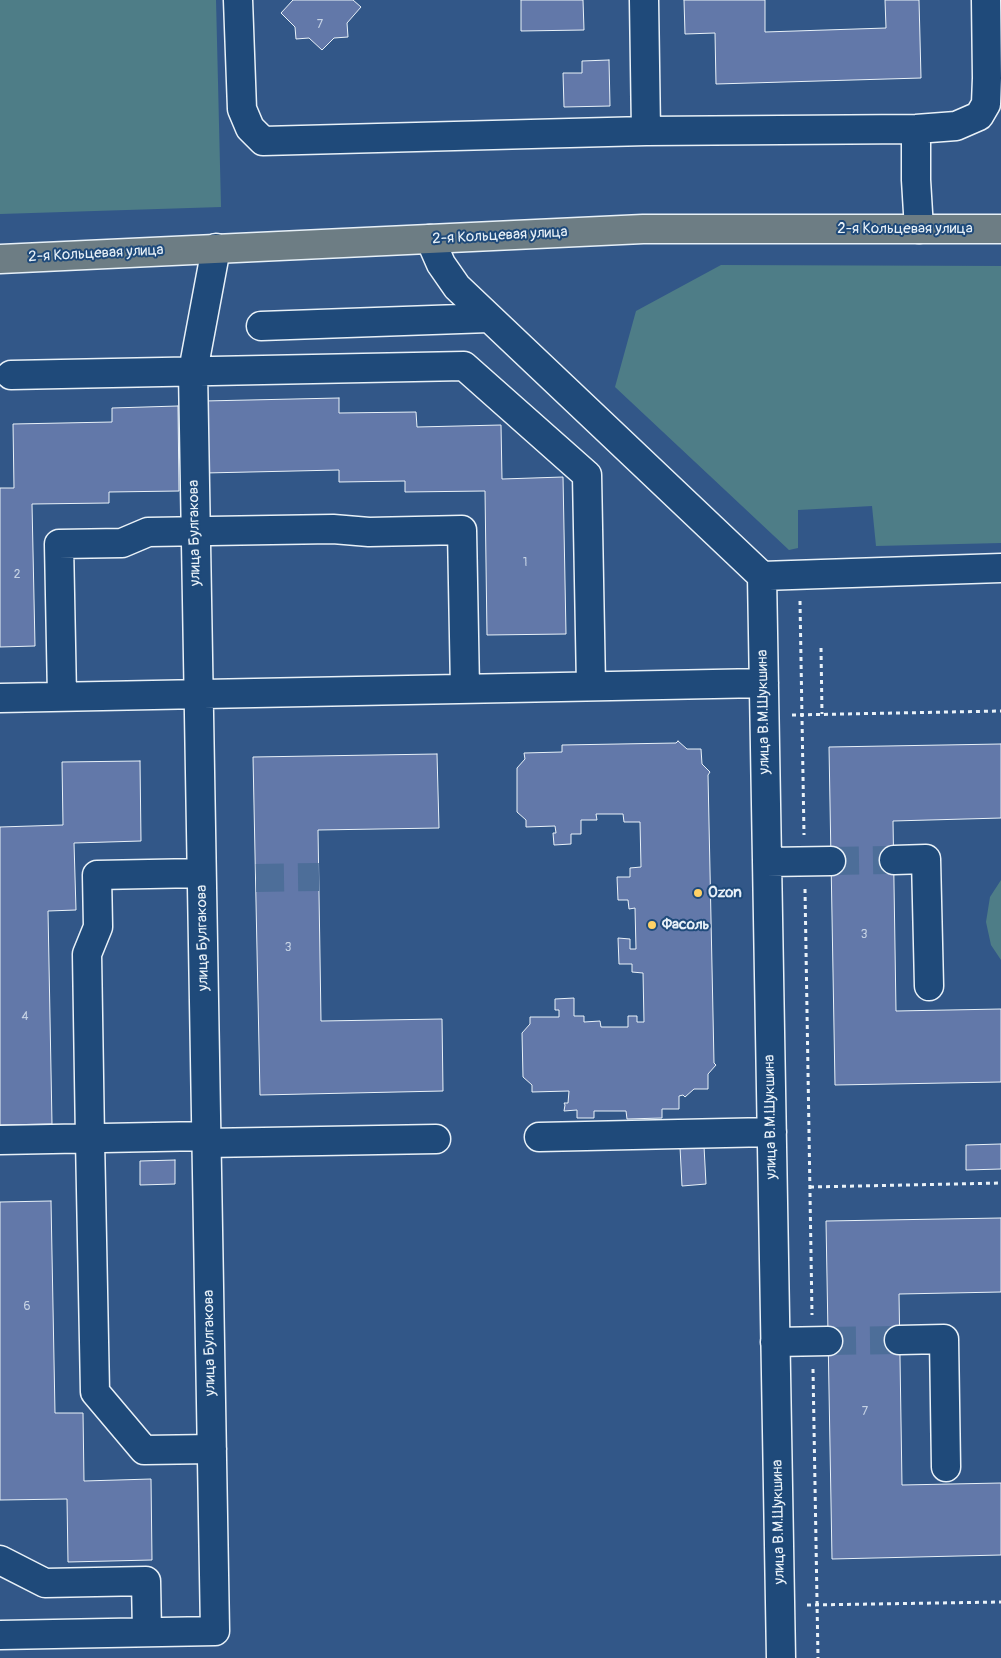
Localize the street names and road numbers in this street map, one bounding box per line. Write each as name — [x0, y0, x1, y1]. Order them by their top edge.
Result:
street label: 2-я Кольцевая улица — [837, 220, 973, 238]
street label: 2-я Кольцевая улица — [432, 223, 568, 249]
street label: 2-я Кольцевая улица — [28, 241, 164, 267]
street label: улица Булгакова — [185, 480, 205, 586]
street label: улица В.М.Шукшина — [754, 650, 774, 774]
street label: улица Булгакова — [193, 885, 213, 991]
street label: улица В.М.Шукшина — [761, 1055, 781, 1179]
street label: улица Булгакова — [200, 1290, 220, 1396]
street label: улица В.М.Шукшина — [769, 1460, 789, 1584]

